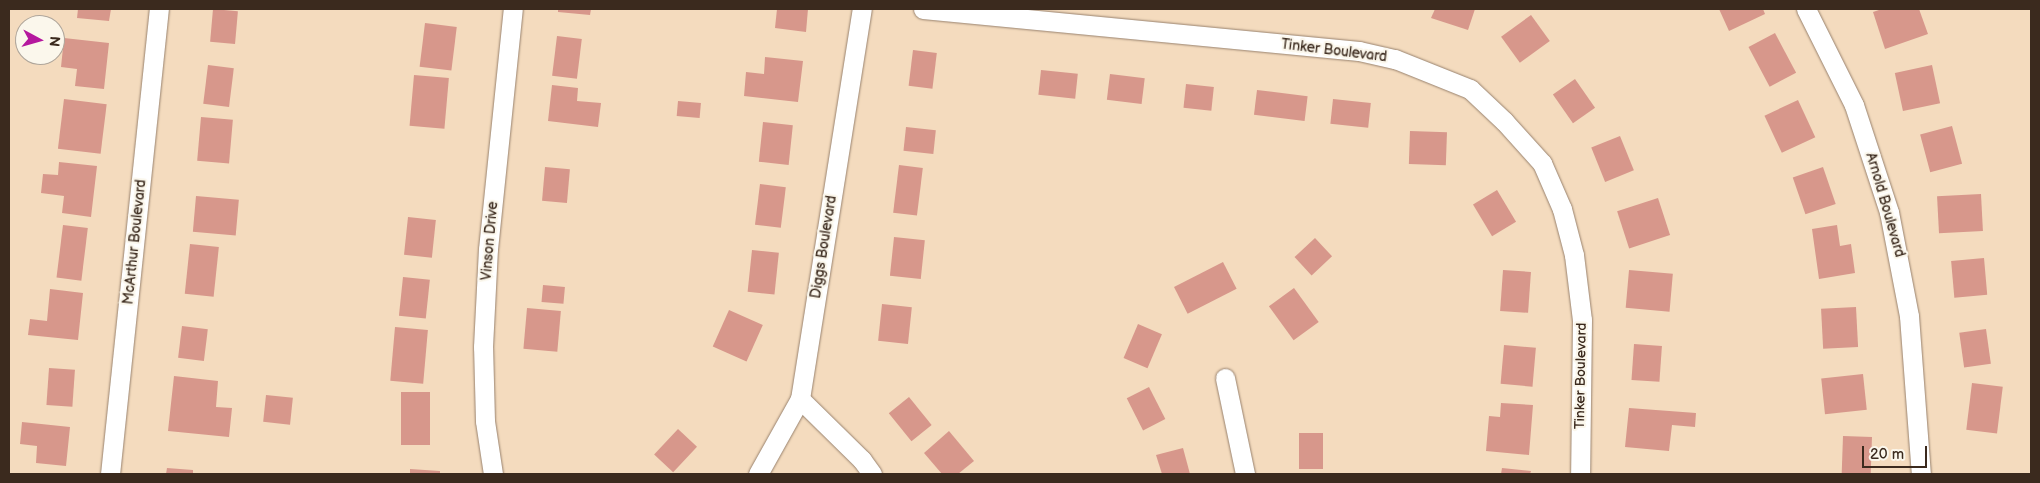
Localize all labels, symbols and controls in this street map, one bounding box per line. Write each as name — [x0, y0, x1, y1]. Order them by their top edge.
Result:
north arrow — [15, 15, 65, 65]
text: N — [45, 35, 63, 48]
street label: Tinker Boulevard — [1280, 36, 1388, 66]
street label: Arnold Boulevard — [1862, 151, 1908, 259]
street label: McArthur Boulevard — [120, 179, 150, 305]
street label: Diggs Boulevard — [808, 194, 840, 300]
street label: Vinson Drive — [478, 201, 502, 281]
street label: Tinker Boulevard — [1572, 323, 1590, 429]
scale bar — [1865, 436, 1930, 468]
text: 20 m — [1870, 445, 1904, 464]

